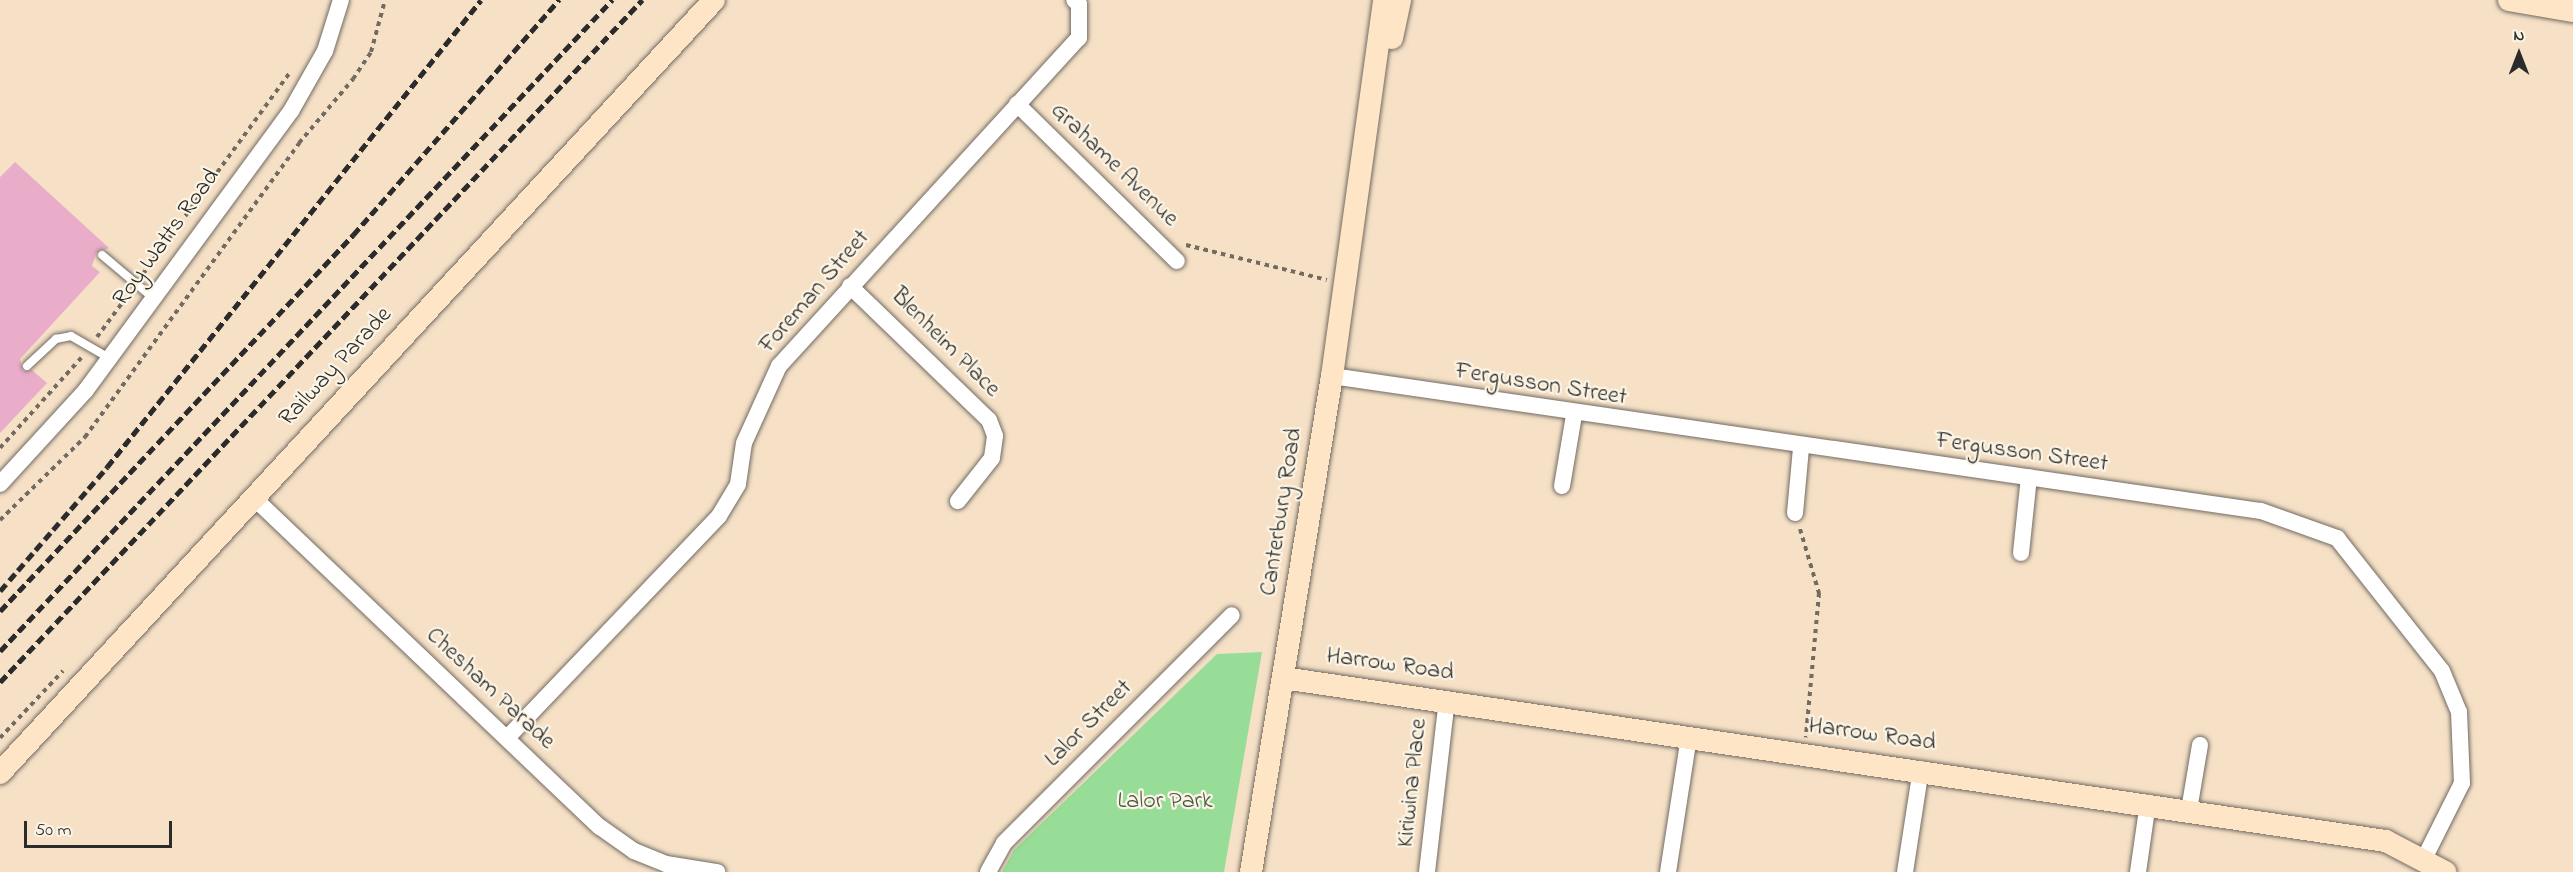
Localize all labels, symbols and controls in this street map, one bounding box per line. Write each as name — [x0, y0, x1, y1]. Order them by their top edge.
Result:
north arrow — [2489, 24, 2549, 84]
text: N — [2514, 24, 2524, 48]
street label: Grahame Avenue — [1044, 97, 1184, 233]
street label: Roy Watts Road — [107, 164, 227, 312]
street label: Foreman Street — [754, 224, 876, 360]
street label: Blenheim Place — [884, 282, 1006, 404]
street label: Railway Parade — [273, 301, 399, 433]
street label: Fergusson Street — [1453, 357, 1629, 413]
street label: Canterbury Road — [1255, 426, 1309, 598]
street label: Fergusson Street — [1934, 427, 2110, 479]
street label: Chesham Parade — [419, 622, 561, 756]
street label: Harrow Road — [1325, 642, 1455, 688]
street label: Lalor Street — [1039, 674, 1139, 774]
street label: Harrow Road — [1807, 712, 1937, 758]
street label: Kiriwina Place — [1392, 717, 1434, 849]
park label: Lalor Park — [1117, 788, 1213, 816]
scale bar — [27, 809, 176, 847]
text: 50 m — [35, 818, 72, 844]

